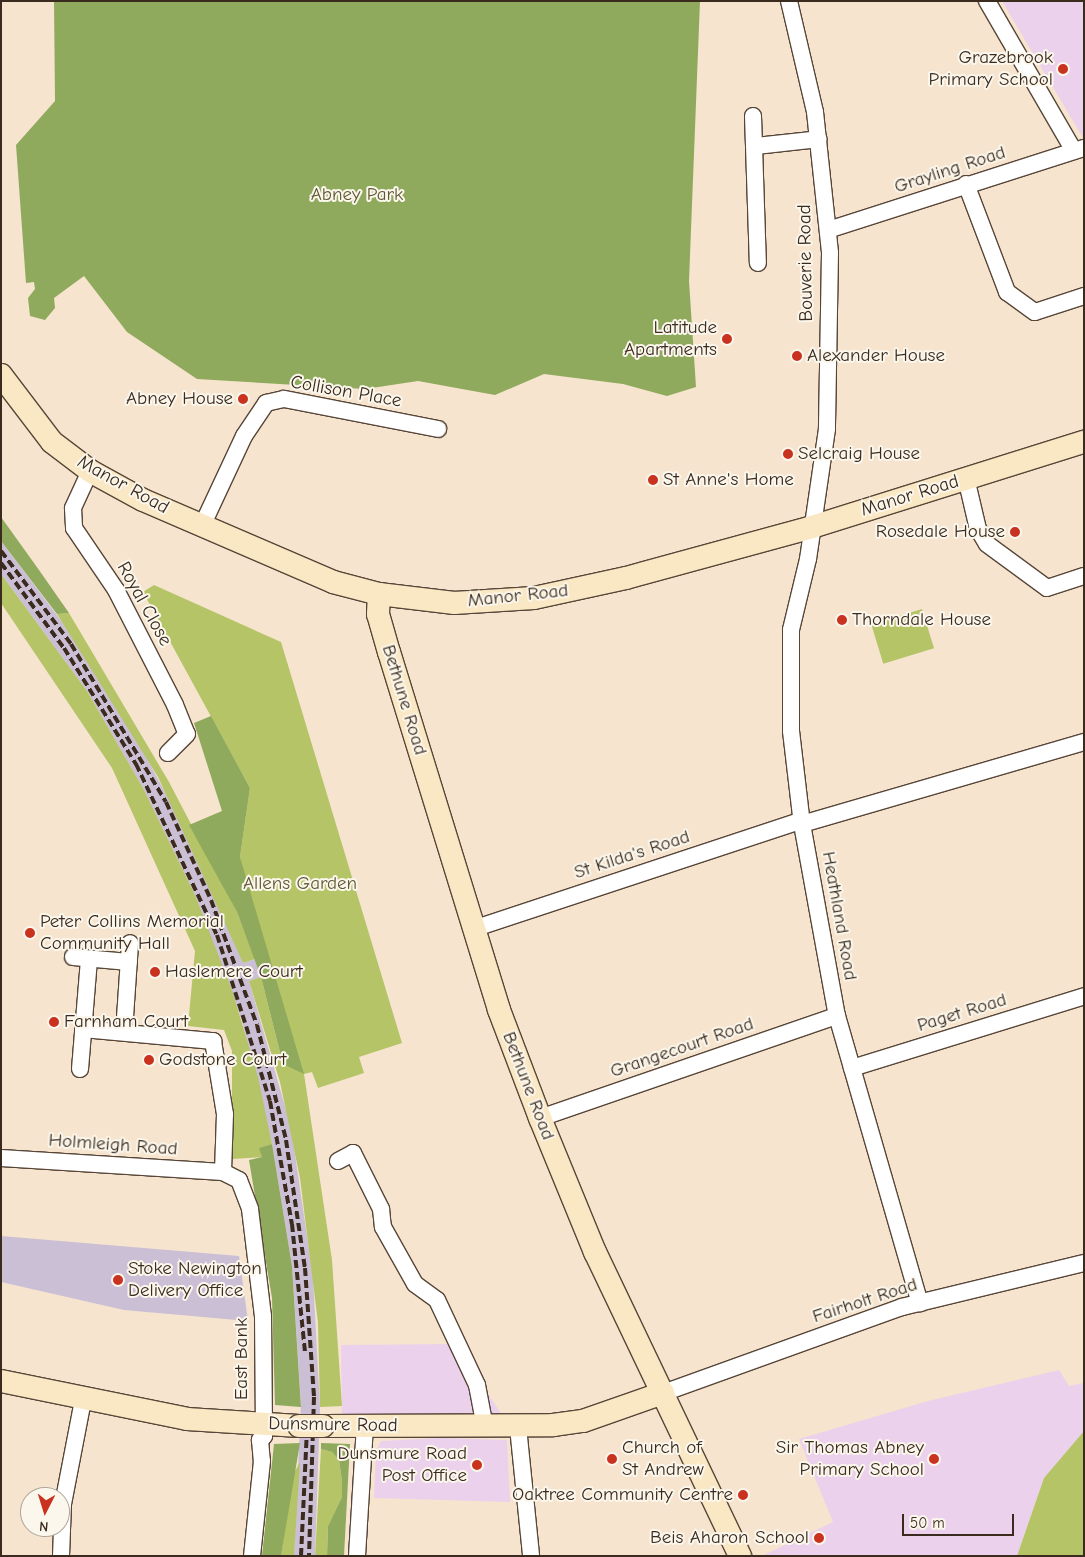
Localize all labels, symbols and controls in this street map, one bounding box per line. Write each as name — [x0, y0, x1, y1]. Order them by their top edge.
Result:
place label: Grazebrook Primary School — [929, 47, 1053, 91]
marker: Grazebrook Primary School — [1057, 63, 1069, 75]
street label: Grayling Road — [892, 141, 1008, 199]
park label: Abney Park — [311, 184, 403, 206]
street label: Bouverie Road — [794, 204, 818, 322]
place label: Latitude Apartments — [624, 317, 717, 361]
marker: Latitude Apartments — [721, 333, 733, 345]
place label: Alexander House — [807, 345, 945, 367]
marker: Alexander House — [791, 350, 803, 362]
street label: Collison Place — [289, 371, 403, 413]
place label: Abney House — [126, 388, 233, 410]
marker: Abney House — [237, 393, 249, 405]
place label: Selcraig House — [798, 443, 920, 465]
marker: Selcraig House — [782, 448, 794, 460]
street label: Manor Road — [73, 450, 173, 520]
place label: St Anne's Home — [663, 469, 794, 491]
street label: Manor Road — [858, 470, 962, 522]
marker: St Anne's Home — [647, 474, 659, 486]
place label: Rosedale House — [876, 521, 1005, 543]
marker: Rosedale House — [1009, 526, 1021, 538]
street label: Royal Close — [112, 558, 176, 650]
street label: Manor Road — [466, 579, 570, 613]
place label: Thorndale House — [852, 609, 991, 631]
marker: Thorndale House — [836, 614, 848, 626]
street label: Bethune Road — [376, 642, 432, 758]
street label: St Kilda's Road — [571, 826, 693, 884]
street label: Heathland Road — [816, 850, 862, 982]
park label: Allens Garden — [243, 873, 357, 895]
place label: Peter Collins Memorial Community Hall — [40, 911, 224, 955]
marker: Peter Collins Memorial Community Hall — [24, 927, 36, 939]
place label: Haslemere Court — [165, 961, 303, 983]
marker: Haslemere Court — [149, 966, 161, 978]
street label: Paget Road — [915, 989, 1009, 1037]
place label: Farnham Court — [64, 1011, 188, 1033]
street label: Grangecourt Road — [607, 1013, 757, 1083]
marker: Farnham Court — [48, 1016, 60, 1028]
street label: Bethune Road — [497, 1029, 559, 1143]
place label: Godstone Court — [159, 1049, 286, 1071]
marker: Godstone Court — [143, 1054, 155, 1066]
street label: Holmleigh Road — [48, 1129, 178, 1161]
place label: Stoke Newington Delivery Office — [128, 1258, 262, 1302]
street label: Fairholt Road — [810, 1273, 920, 1329]
marker: Stoke Newington Delivery Office — [112, 1274, 124, 1286]
street label: East Bank — [231, 1318, 253, 1400]
street label: Dunsmure Road — [268, 1412, 398, 1438]
place label: Church of St Andrew — [622, 1437, 704, 1481]
place label: Sir Thomas Abney Primary School — [776, 1437, 924, 1481]
place label: Dunsmure Road Post Office — [337, 1443, 467, 1487]
marker: Church of St Andrew — [606, 1453, 618, 1465]
marker: Sir Thomas Abney Primary School — [928, 1453, 940, 1465]
marker: Dunsmure Road Post Office — [471, 1459, 483, 1471]
place label: Oaktree Community Centre — [512, 1484, 733, 1506]
north arrow — [20, 1487, 70, 1537]
marker: Oaktree Community Centre — [737, 1489, 749, 1501]
scale bar — [905, 1504, 1018, 1536]
text: 50 m — [910, 1514, 945, 1532]
text: N — [38, 1518, 49, 1535]
place label: Beis Aharon School — [650, 1527, 809, 1549]
marker: Beis Aharon School — [813, 1532, 825, 1544]

